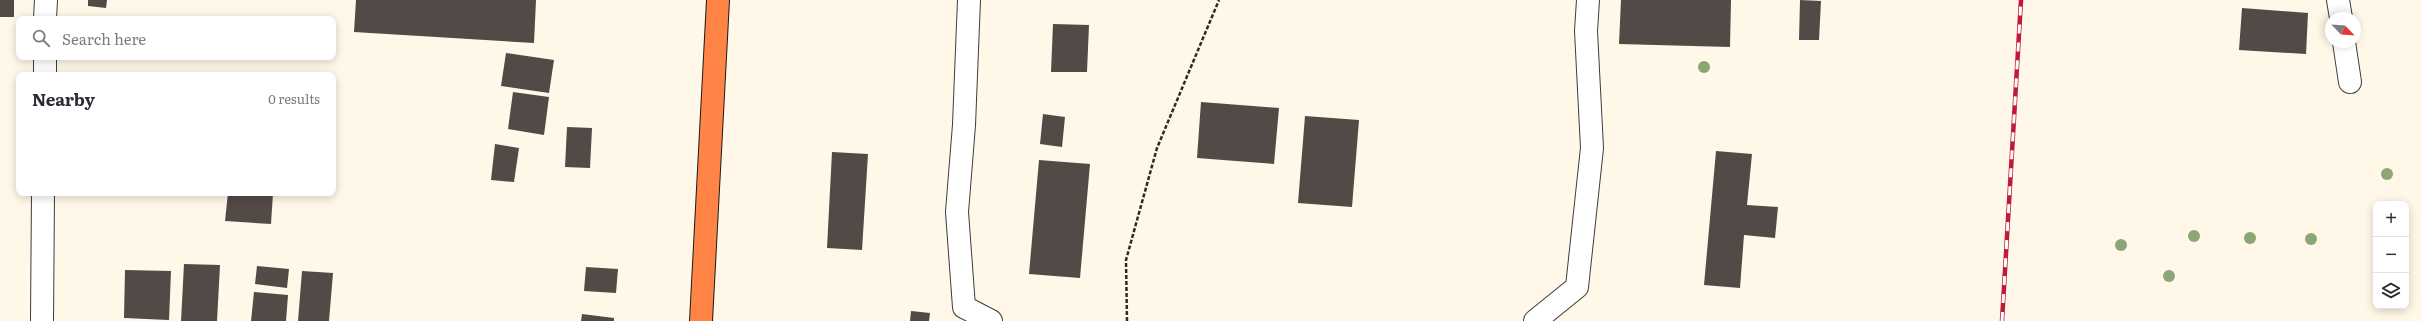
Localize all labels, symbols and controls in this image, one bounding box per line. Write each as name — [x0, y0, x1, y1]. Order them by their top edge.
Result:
north arrow — [2325, 12, 2361, 48]
search box — [16, 16, 336, 60]
icon: search — [30, 27, 52, 49]
text: Search here — [62, 27, 146, 50]
text: Nearby — [32, 86, 95, 111]
text: 0 results — [268, 89, 320, 108]
map controls — [2373, 201, 2409, 309]
button: + — [2373, 201, 2409, 237]
button: − — [2373, 237, 2409, 273]
button: layers — [2373, 273, 2409, 309]

